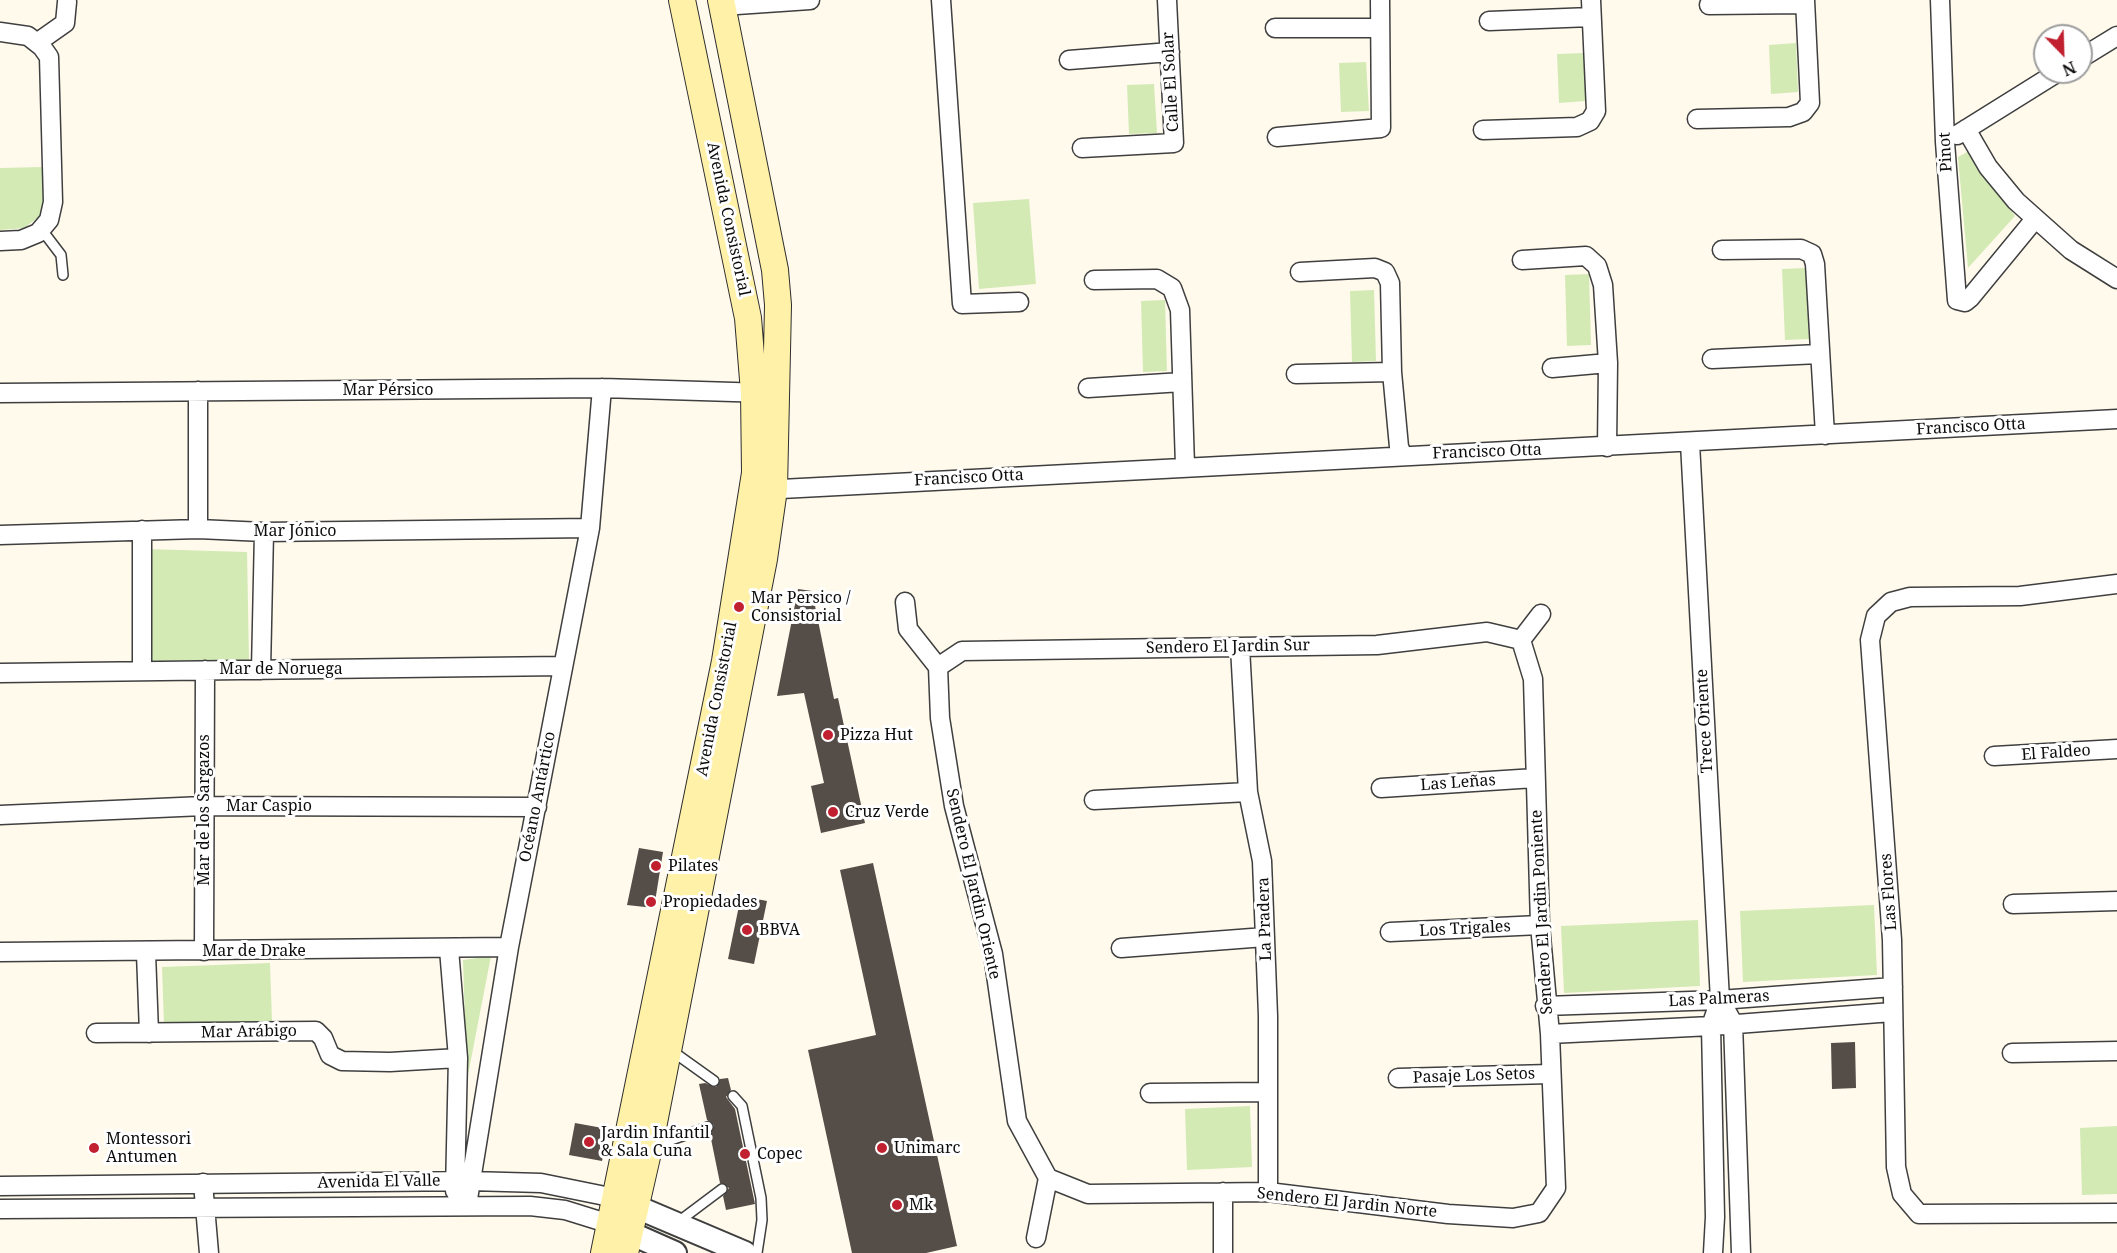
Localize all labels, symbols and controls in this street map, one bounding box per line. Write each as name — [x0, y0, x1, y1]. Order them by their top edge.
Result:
north arrow — [2033, 24, 2093, 84]
street label: Calle El Solar — [1159, 32, 1183, 132]
text: N — [2059, 56, 2079, 81]
street label: Pinot — [1935, 132, 1957, 172]
street label: Avenida Consistorial — [702, 140, 754, 298]
street label: Mar Pérsico — [343, 380, 433, 400]
street label: Francisco Otta — [1916, 415, 2026, 439]
street label: Francisco Otta — [1432, 440, 1542, 464]
street label: Francisco Otta — [914, 466, 1024, 490]
street label: Mar Jónico — [253, 521, 337, 541]
place label: Mar Persico / Consistorial — [751, 588, 851, 626]
marker: Mar Persico / Consistorial — [732, 600, 746, 614]
street label: Avenida Consistorial — [693, 620, 741, 778]
street label: Sendero El Jardin Sur — [1146, 636, 1310, 658]
street label: Mar de Noruega — [219, 659, 343, 679]
street label: Trece Oriente — [1693, 669, 1717, 773]
place label: Pizza Hut — [840, 725, 913, 745]
marker: Pizza Hut — [821, 728, 835, 742]
street label: Océano Antártico — [516, 730, 560, 864]
street label: Mar de los Sargazos — [194, 734, 214, 886]
street label: El Faldeo — [2021, 741, 2091, 765]
street label: Las Leñas — [1420, 771, 1496, 795]
street label: Sendero El Jardin Oriente — [942, 787, 1004, 981]
street label: Mar Caspio — [226, 796, 312, 816]
place label: Cruz Verde — [845, 802, 929, 822]
marker: Cruz Verde — [826, 805, 840, 819]
street label: Sendero El Jardin Poniente — [1527, 809, 1557, 1015]
street label: Las Flores — [1877, 853, 1901, 931]
place label: Pilates — [668, 856, 718, 876]
marker: Pilates — [649, 859, 663, 873]
street label: La Pradera — [1254, 877, 1276, 961]
place label: Propiedades — [663, 892, 757, 912]
marker: Propiedades — [644, 895, 658, 909]
street label: Los Trigales — [1419, 917, 1511, 941]
place label: BBVA — [759, 920, 800, 940]
marker: BBVA — [740, 923, 754, 937]
street label: Mar de Drake — [202, 941, 306, 961]
street label: Las Palmeras — [1668, 987, 1770, 1011]
street label: Mar Arábigo — [201, 1022, 297, 1042]
street label: Pasaje Los Setos — [1413, 1064, 1535, 1088]
place label: Jardin Infantil & Sala Cuna — [601, 1123, 710, 1161]
place label: Montessori Antumen — [106, 1129, 191, 1167]
marker: Jardin Infantil & Sala Cuna — [582, 1135, 596, 1149]
place label: Unimarc — [894, 1138, 960, 1158]
marker: Montessori Antumen — [87, 1141, 101, 1155]
marker: Unimarc — [875, 1141, 889, 1155]
place label: Copec — [757, 1144, 802, 1164]
marker: Copec — [738, 1147, 752, 1161]
street label: Avenida El Valle — [317, 1171, 441, 1193]
street label: Sendero El Jardin Norte — [1256, 1184, 1438, 1222]
place label: Mk — [909, 1195, 933, 1215]
marker: Mk — [890, 1198, 904, 1212]

